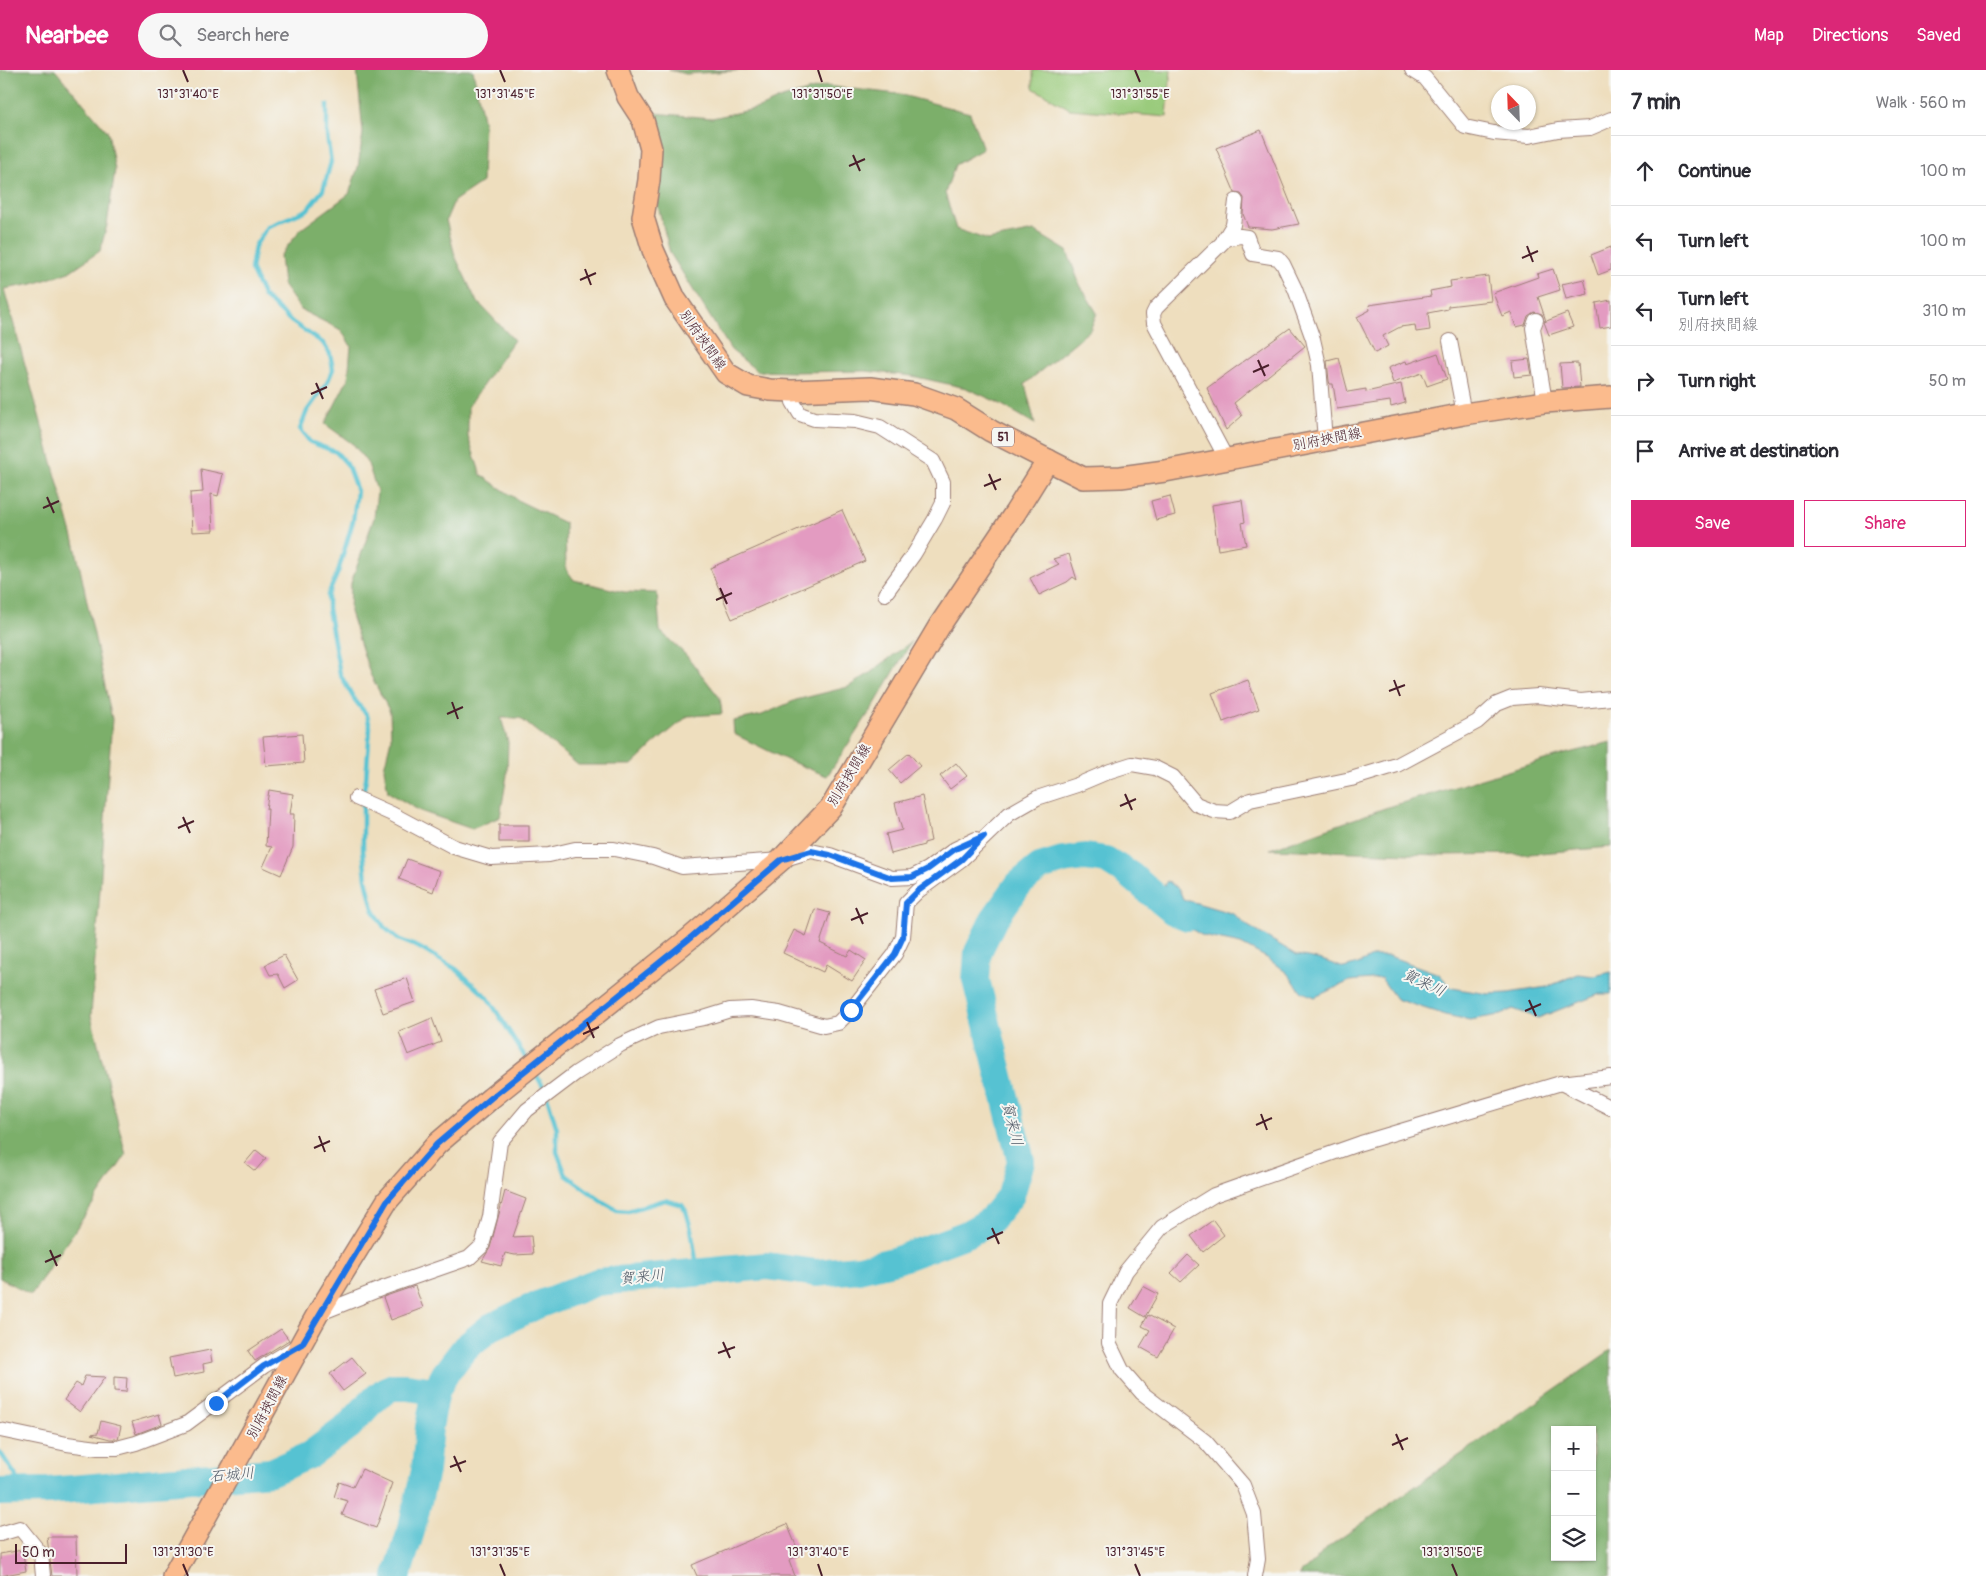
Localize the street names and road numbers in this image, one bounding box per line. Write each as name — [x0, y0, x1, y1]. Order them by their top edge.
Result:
street label: 別府挾間線 — [676, 306, 730, 374]
street label: 別府挾間線 — [1291, 424, 1363, 454]
road number: 51 — [992, 428, 1014, 447]
street label: 別府挾間線 — [824, 741, 874, 809]
street label: 別府挾間線 — [243, 1372, 291, 1442]

